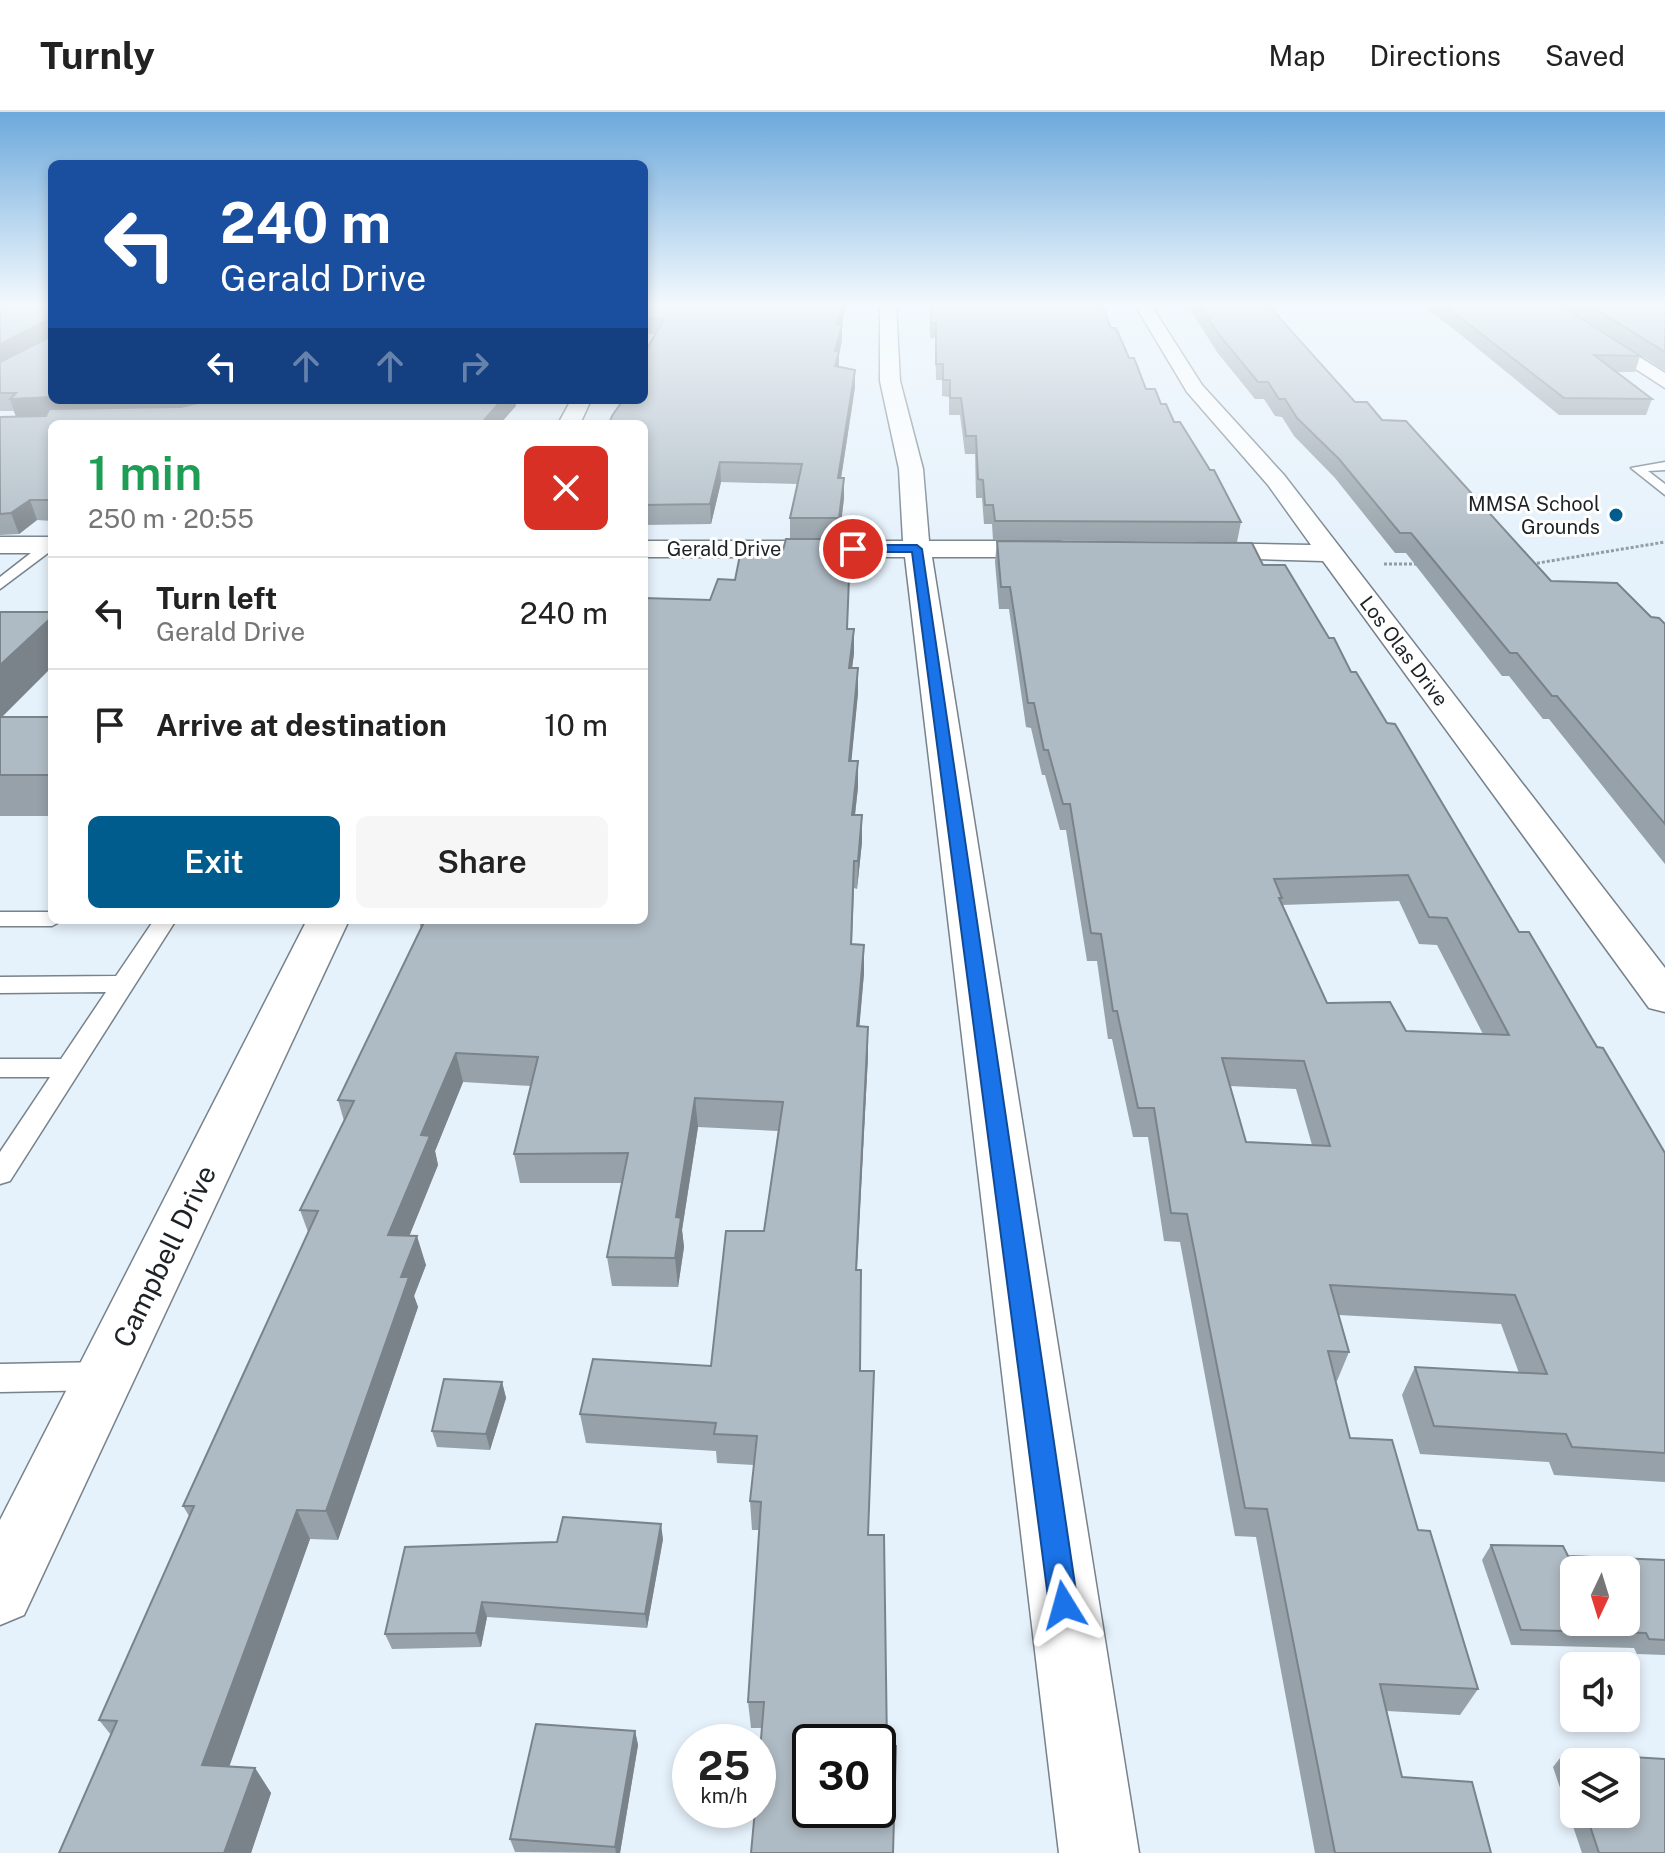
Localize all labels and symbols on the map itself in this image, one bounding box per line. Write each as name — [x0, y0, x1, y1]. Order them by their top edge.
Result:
place label: MMSA School Grounds — [1468, 492, 1600, 539]
marker: MMSA School Grounds — [1607, 506, 1625, 524]
pin — [819, 515, 887, 583]
street label: Gerald Drive — [667, 537, 781, 561]
street label: Los Olas Drive — [1355, 591, 1453, 711]
street label: Campbell Drive — [106, 1160, 222, 1352]
north arrow — [1560, 1556, 1640, 1636]
position arrow — [1022, 1563, 1106, 1647]
speed limit sign: 30 — [792, 1724, 896, 1828]

